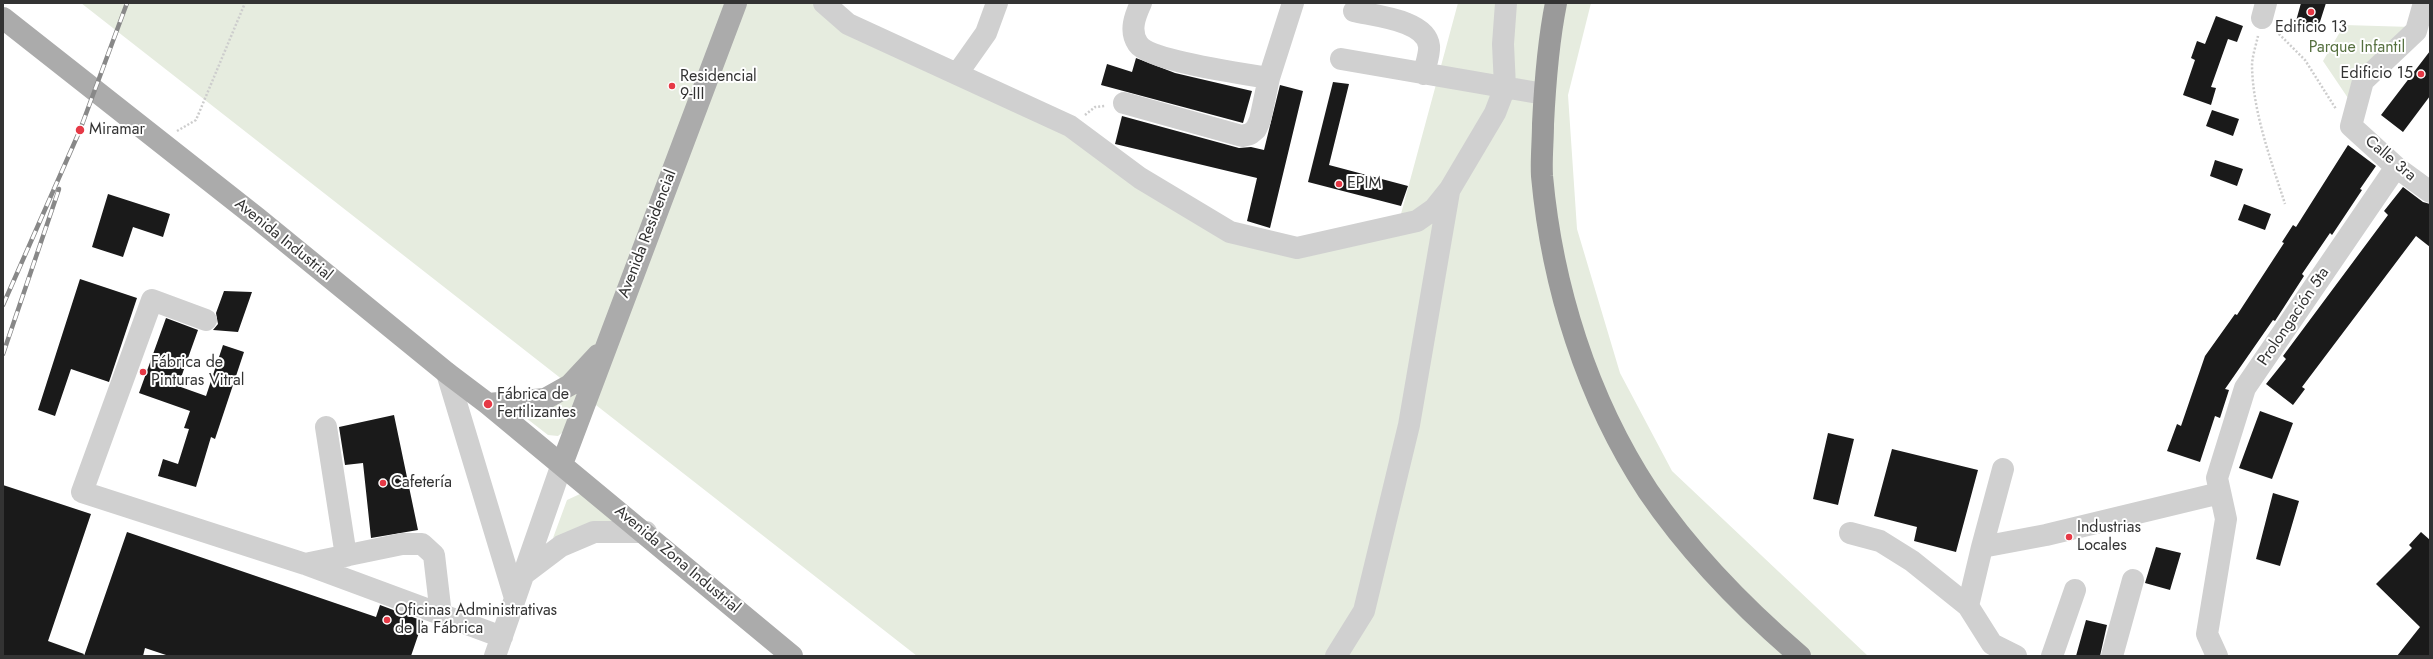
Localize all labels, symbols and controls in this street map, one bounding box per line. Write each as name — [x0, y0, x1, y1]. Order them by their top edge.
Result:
marker: Edificio 13 — [2306, 7, 2316, 17]
place label: Edificio 13 — [2275, 18, 2347, 38]
park label: Parque Infantil — [2309, 38, 2405, 58]
place label: Edificio 15 — [2341, 64, 2413, 84]
place label: Residencial 9-III — [680, 67, 757, 105]
marker: Edificio 15 — [2416, 69, 2426, 79]
marker: Residencial 9-III — [667, 81, 677, 91]
place label: Miramar — [89, 120, 145, 140]
marker: Miramar — [74, 124, 86, 136]
street label: Calle 3ra — [2360, 132, 2420, 186]
street label: Avenida Residencial — [615, 167, 681, 301]
place label: EPIM — [1347, 174, 1381, 194]
marker: EPIM — [1334, 179, 1344, 189]
street label: Avenida Industrial — [230, 195, 336, 285]
street label: Prolongación 5ta — [2254, 264, 2334, 370]
place label: Fábrica de Pinturas Vitral — [151, 353, 244, 391]
marker: Fábrica de Pinturas Vitral — [138, 367, 148, 377]
place label: Fábrica de Fertilizantes — [497, 385, 576, 423]
marker: Fábrica de Fertilizantes — [482, 398, 494, 410]
place label: Cafetería — [391, 473, 452, 493]
marker: Cafetería — [378, 478, 388, 488]
street label: Avenida Zona Industrial — [610, 502, 744, 618]
place label: Industrias Locales — [2077, 518, 2141, 556]
marker: Industrias Locales — [2064, 532, 2074, 542]
place label: Oficinas Administrativas de la Fábrica — [395, 601, 557, 639]
marker: Oficinas Administrativas de la Fábrica — [382, 615, 392, 625]

